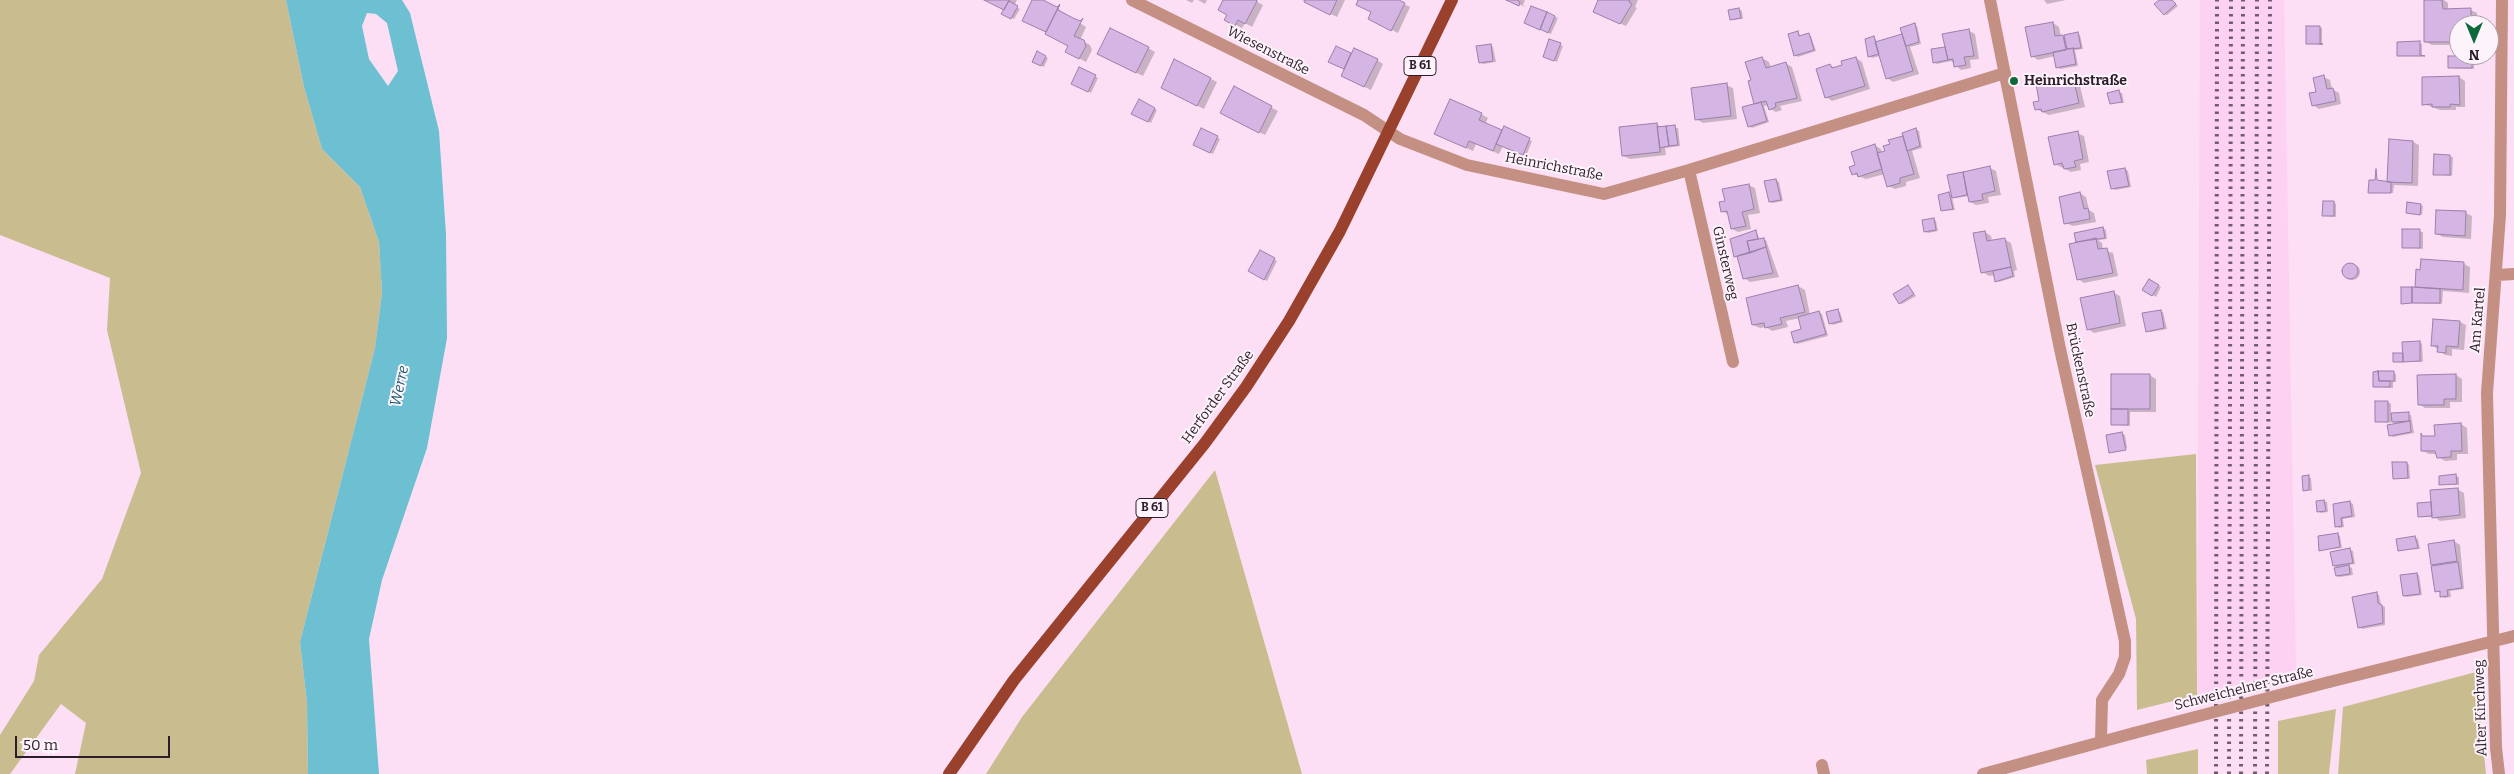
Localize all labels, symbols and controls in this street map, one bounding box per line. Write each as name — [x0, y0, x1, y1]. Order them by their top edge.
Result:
north arrow — [2449, 15, 2499, 65]
street label: Wiesenstraße — [1224, 23, 1312, 79]
text: N — [2469, 46, 2479, 63]
road number: B 61 — [1404, 56, 1436, 76]
place label: Heinrichstraße — [2024, 73, 2127, 89]
marker: Heinrichstraße — [2008, 75, 2020, 87]
street label: Heinrichstraße — [1504, 149, 1604, 185]
street label: Ginsterweg — [1708, 224, 1742, 302]
street label: Am Kartel — [2467, 287, 2489, 353]
street label: Brückenstraße — [2062, 321, 2098, 419]
street label: Herforder Straße — [1178, 347, 1258, 447]
water label: Werre — [387, 364, 413, 408]
road number: B 61 — [1136, 498, 1168, 518]
street label: Alter Kirchweg — [2471, 659, 2491, 757]
street label: Schweichelner Straße — [2173, 664, 2315, 714]
scale bar — [18, 726, 172, 758]
text: 50 m — [23, 736, 58, 754]

